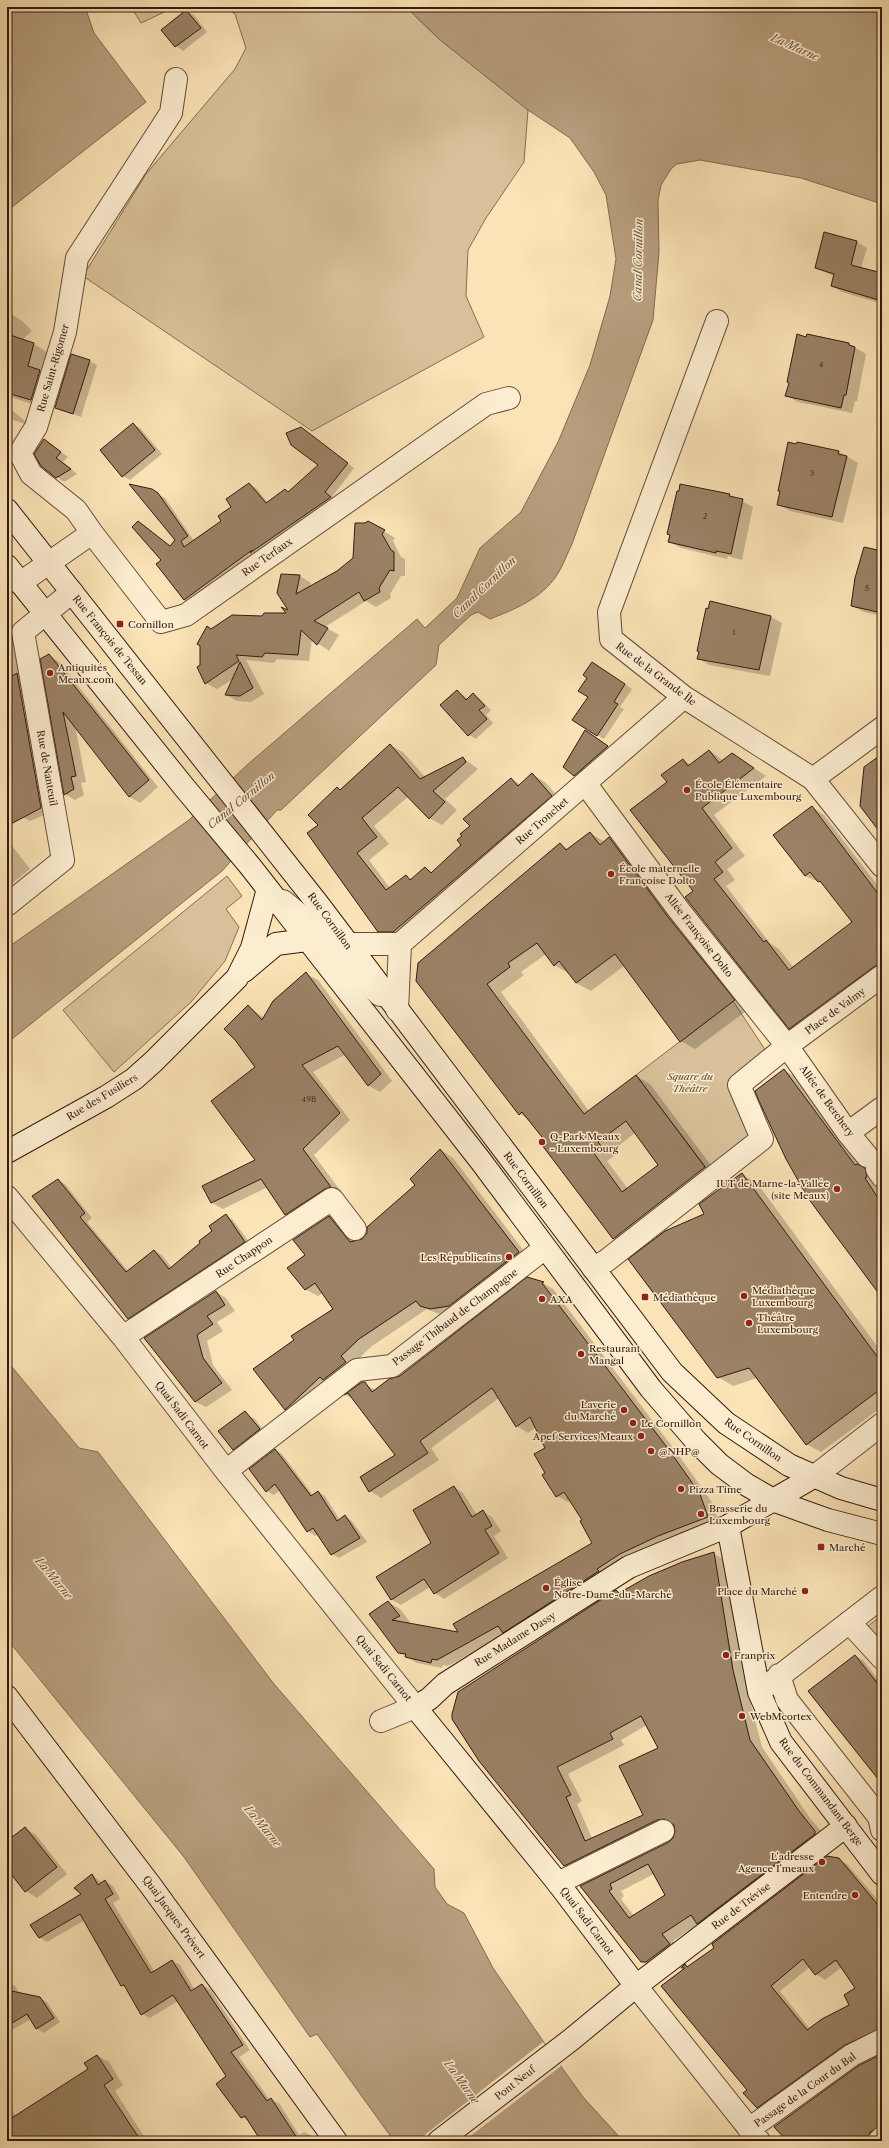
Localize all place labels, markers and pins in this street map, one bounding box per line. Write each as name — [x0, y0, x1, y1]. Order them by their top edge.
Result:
place label: Cornillon — [128, 618, 174, 631]
marker: Cornillon — [115, 619, 125, 629]
place label: Antiquités Meaux.com — [57, 661, 115, 686]
marker: Antiquités Meaux.com — [45, 668, 55, 678]
place label: École Élémentaire Publique Luxembourg — [695, 778, 802, 803]
marker: École Élémentaire Publique Luxembourg — [682, 785, 692, 795]
place label: École maternelle Françoise Dolto — [619, 862, 700, 887]
marker: École maternelle Françoise Dolto — [606, 869, 616, 879]
place label: Q-Park Meaux - Luxembourg — [550, 1130, 620, 1155]
marker: Q-Park Meaux - Luxembourg — [537, 1137, 547, 1147]
place label: IUT de Marne-la-Vallée (site Meaux) — [716, 1177, 829, 1202]
marker: IUT de Marne-la-Vallée (site Meaux) — [832, 1184, 842, 1194]
place label: Les Républicains — [420, 1251, 501, 1264]
marker: Les Républicains — [504, 1252, 514, 1262]
place label: Médiathèque Luxembourg — [752, 1284, 815, 1309]
place label: Médiathèque — [653, 1291, 716, 1304]
marker: Médiathèque Luxembourg — [739, 1291, 749, 1301]
marker: Médiathèque — [640, 1292, 650, 1302]
place label: AXA — [549, 1293, 573, 1306]
marker: AXA — [537, 1294, 547, 1304]
place label: Théâtre Luxembourg — [757, 1311, 819, 1336]
marker: Théâtre Luxembourg — [744, 1318, 754, 1328]
place label: Restaurant Mangal — [589, 1342, 641, 1367]
marker: Restaurant Mangal — [576, 1349, 586, 1359]
place label: Laverie du Marché — [565, 1398, 616, 1423]
marker: Laverie du Marché — [619, 1405, 629, 1415]
place label: Le Cornillon — [641, 1417, 702, 1430]
marker: Le Cornillon — [628, 1418, 638, 1428]
place label: Apef Services Meaux — [532, 1430, 633, 1443]
marker: Apef Services Meaux — [636, 1431, 646, 1441]
place label: @NHP@ — [659, 1445, 700, 1458]
marker: @NHP@ — [646, 1446, 656, 1456]
place label: Pizza Time — [689, 1483, 742, 1496]
marker: Pizza Time — [676, 1484, 686, 1494]
place label: Brasserie du Luxembourg — [709, 1502, 771, 1527]
marker: Brasserie du Luxembourg — [696, 1509, 706, 1519]
place label: Marché — [829, 1541, 866, 1554]
marker: Marché — [816, 1542, 826, 1552]
place label: Église Notre-Dame-du-Marché — [554, 1576, 672, 1601]
marker: Église Notre-Dame-du-Marché — [541, 1583, 551, 1593]
place label: Place du Marché — [717, 1585, 797, 1598]
marker: Place du Marché — [800, 1586, 810, 1596]
place label: Franprix — [734, 1649, 776, 1662]
marker: Franprix — [721, 1650, 731, 1660]
place label: WebMcortex — [749, 1710, 812, 1723]
marker: WebMcortex — [737, 1711, 747, 1721]
place label: L'adresse Agence I'meaux — [737, 1850, 814, 1875]
marker: L'adresse Agence I'meaux — [817, 1857, 827, 1867]
place label: Entendre — [803, 1889, 847, 1902]
marker: Entendre — [850, 1890, 860, 1900]

